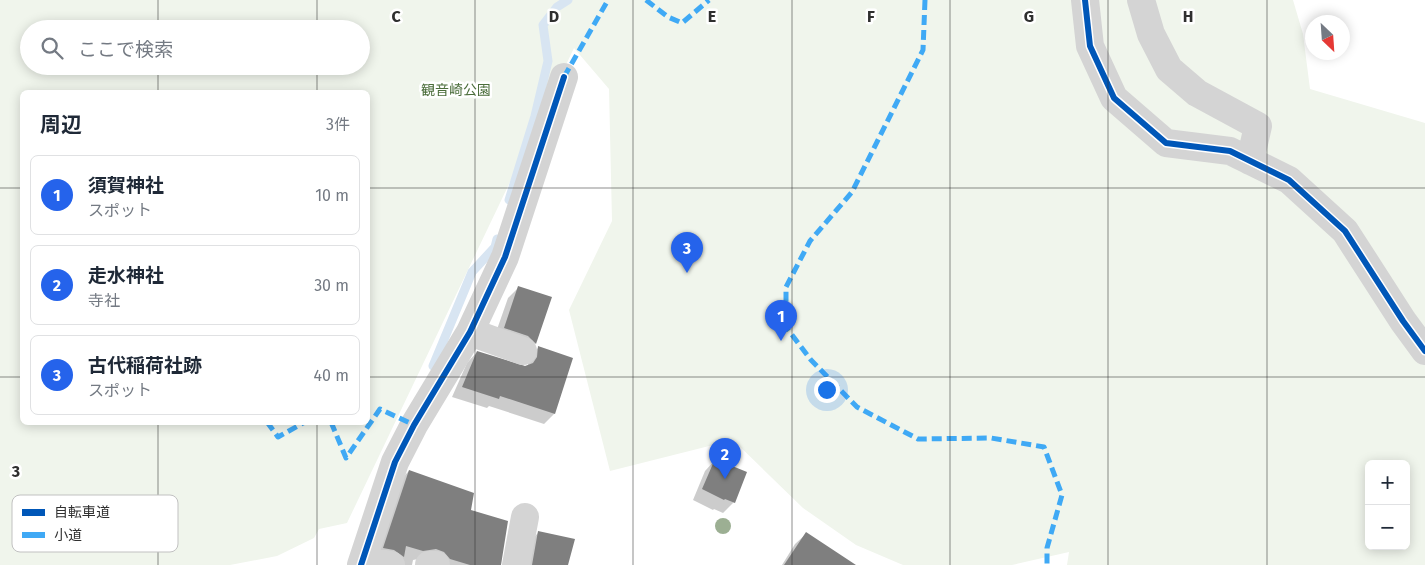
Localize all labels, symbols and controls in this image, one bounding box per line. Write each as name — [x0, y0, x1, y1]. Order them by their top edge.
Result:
text: C — [391, 7, 401, 26]
text: D — [549, 7, 559, 26]
text: E — [708, 7, 716, 26]
text: F — [867, 7, 875, 26]
text: G — [1024, 7, 1034, 26]
text: H — [1183, 7, 1193, 26]
north arrow — [1305, 15, 1350, 60]
search box — [20, 20, 370, 75]
icon: search — [38, 34, 66, 62]
text: ここで検索 — [78, 38, 173, 61]
park label: 観音崎公園 — [421, 82, 491, 99]
text: 周辺 — [40, 112, 82, 138]
text: 3件 — [326, 115, 350, 134]
text: 須賀神社 — [88, 174, 164, 197]
text: 1 — [53, 186, 61, 205]
text: 10 m — [315, 186, 349, 205]
text: スポット — [88, 201, 152, 220]
pin: 3 — [671, 232, 703, 273]
text: 走水神社 — [88, 264, 164, 287]
text: 2 — [53, 276, 61, 295]
text: 30 m — [314, 276, 349, 295]
text: 寺社 — [88, 291, 120, 310]
pin: 1 — [765, 300, 797, 341]
text: 古代稲荷社跡 — [88, 354, 202, 377]
text: 3 — [53, 366, 61, 385]
text: 40 m — [314, 366, 349, 385]
your location — [814, 377, 840, 403]
text: スポット — [88, 381, 152, 400]
pin: 2 — [709, 438, 741, 479]
map controls — [1365, 460, 1410, 550]
button: + — [1365, 460, 1410, 505]
text: 3 — [11, 462, 20, 481]
legend — [12, 495, 178, 552]
text: 自転車道 — [54, 504, 110, 521]
button: − — [1365, 505, 1410, 550]
text: 小道 — [54, 527, 82, 544]

